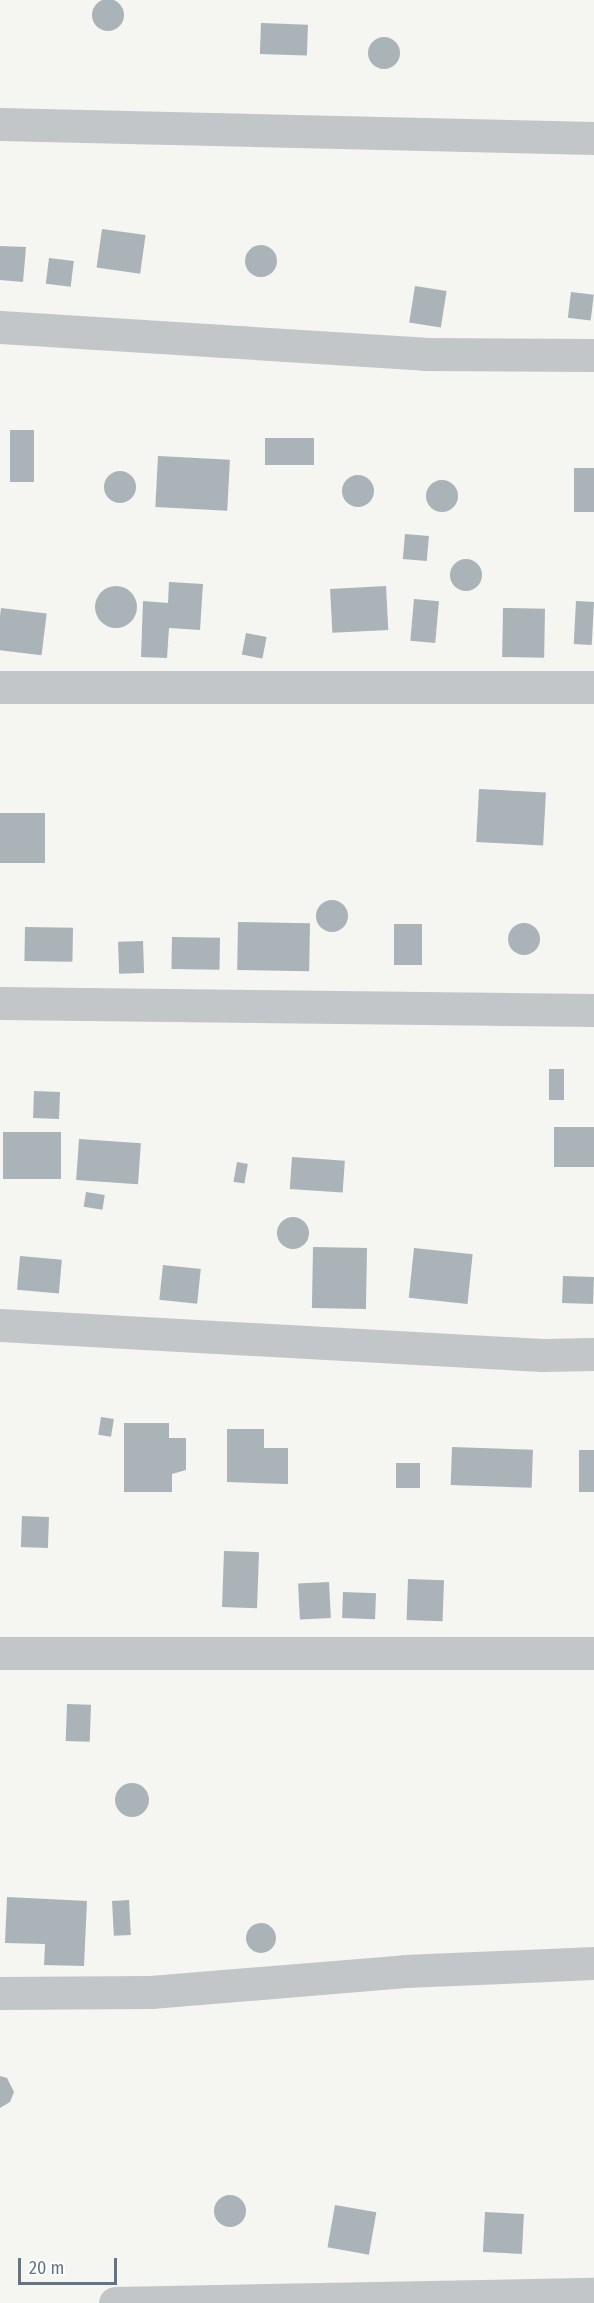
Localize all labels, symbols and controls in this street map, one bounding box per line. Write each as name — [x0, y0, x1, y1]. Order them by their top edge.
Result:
scale bar — [21, 2246, 120, 2284]
text: 20 m — [29, 2257, 64, 2279]

